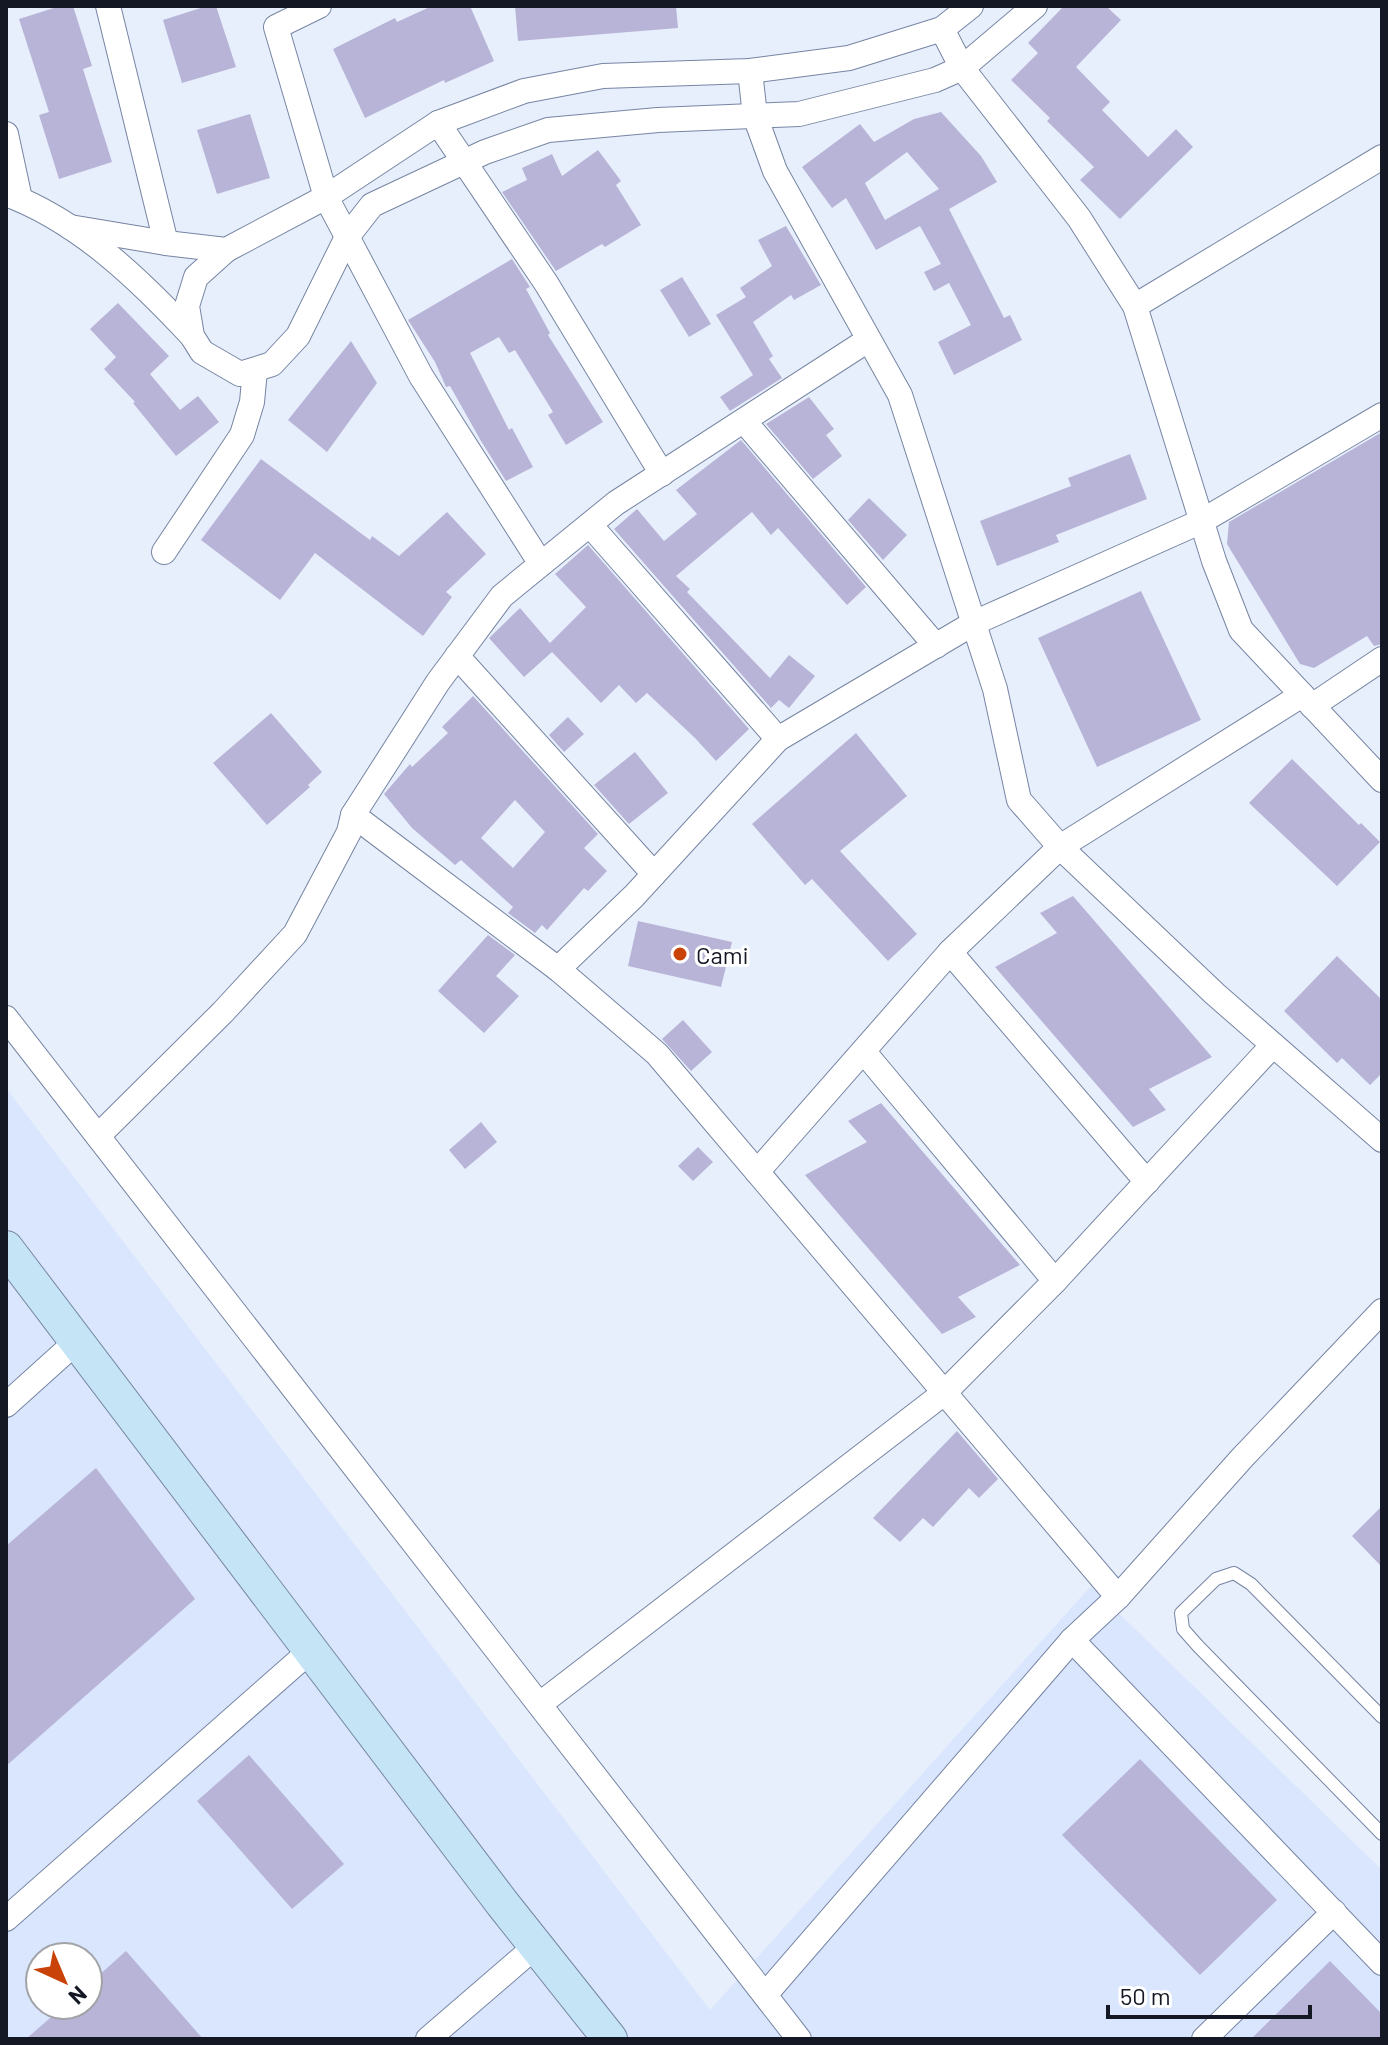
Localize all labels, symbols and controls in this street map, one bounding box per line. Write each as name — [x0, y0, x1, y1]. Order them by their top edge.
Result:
place label: Cami — [696, 940, 749, 969]
marker: Cami — [671, 945, 689, 963]
north arrow — [24, 1941, 104, 2021]
scale bar — [1108, 1969, 1310, 2019]
text: 50 m — [1120, 1981, 1171, 2010]
text: N — [64, 1982, 93, 2011]

